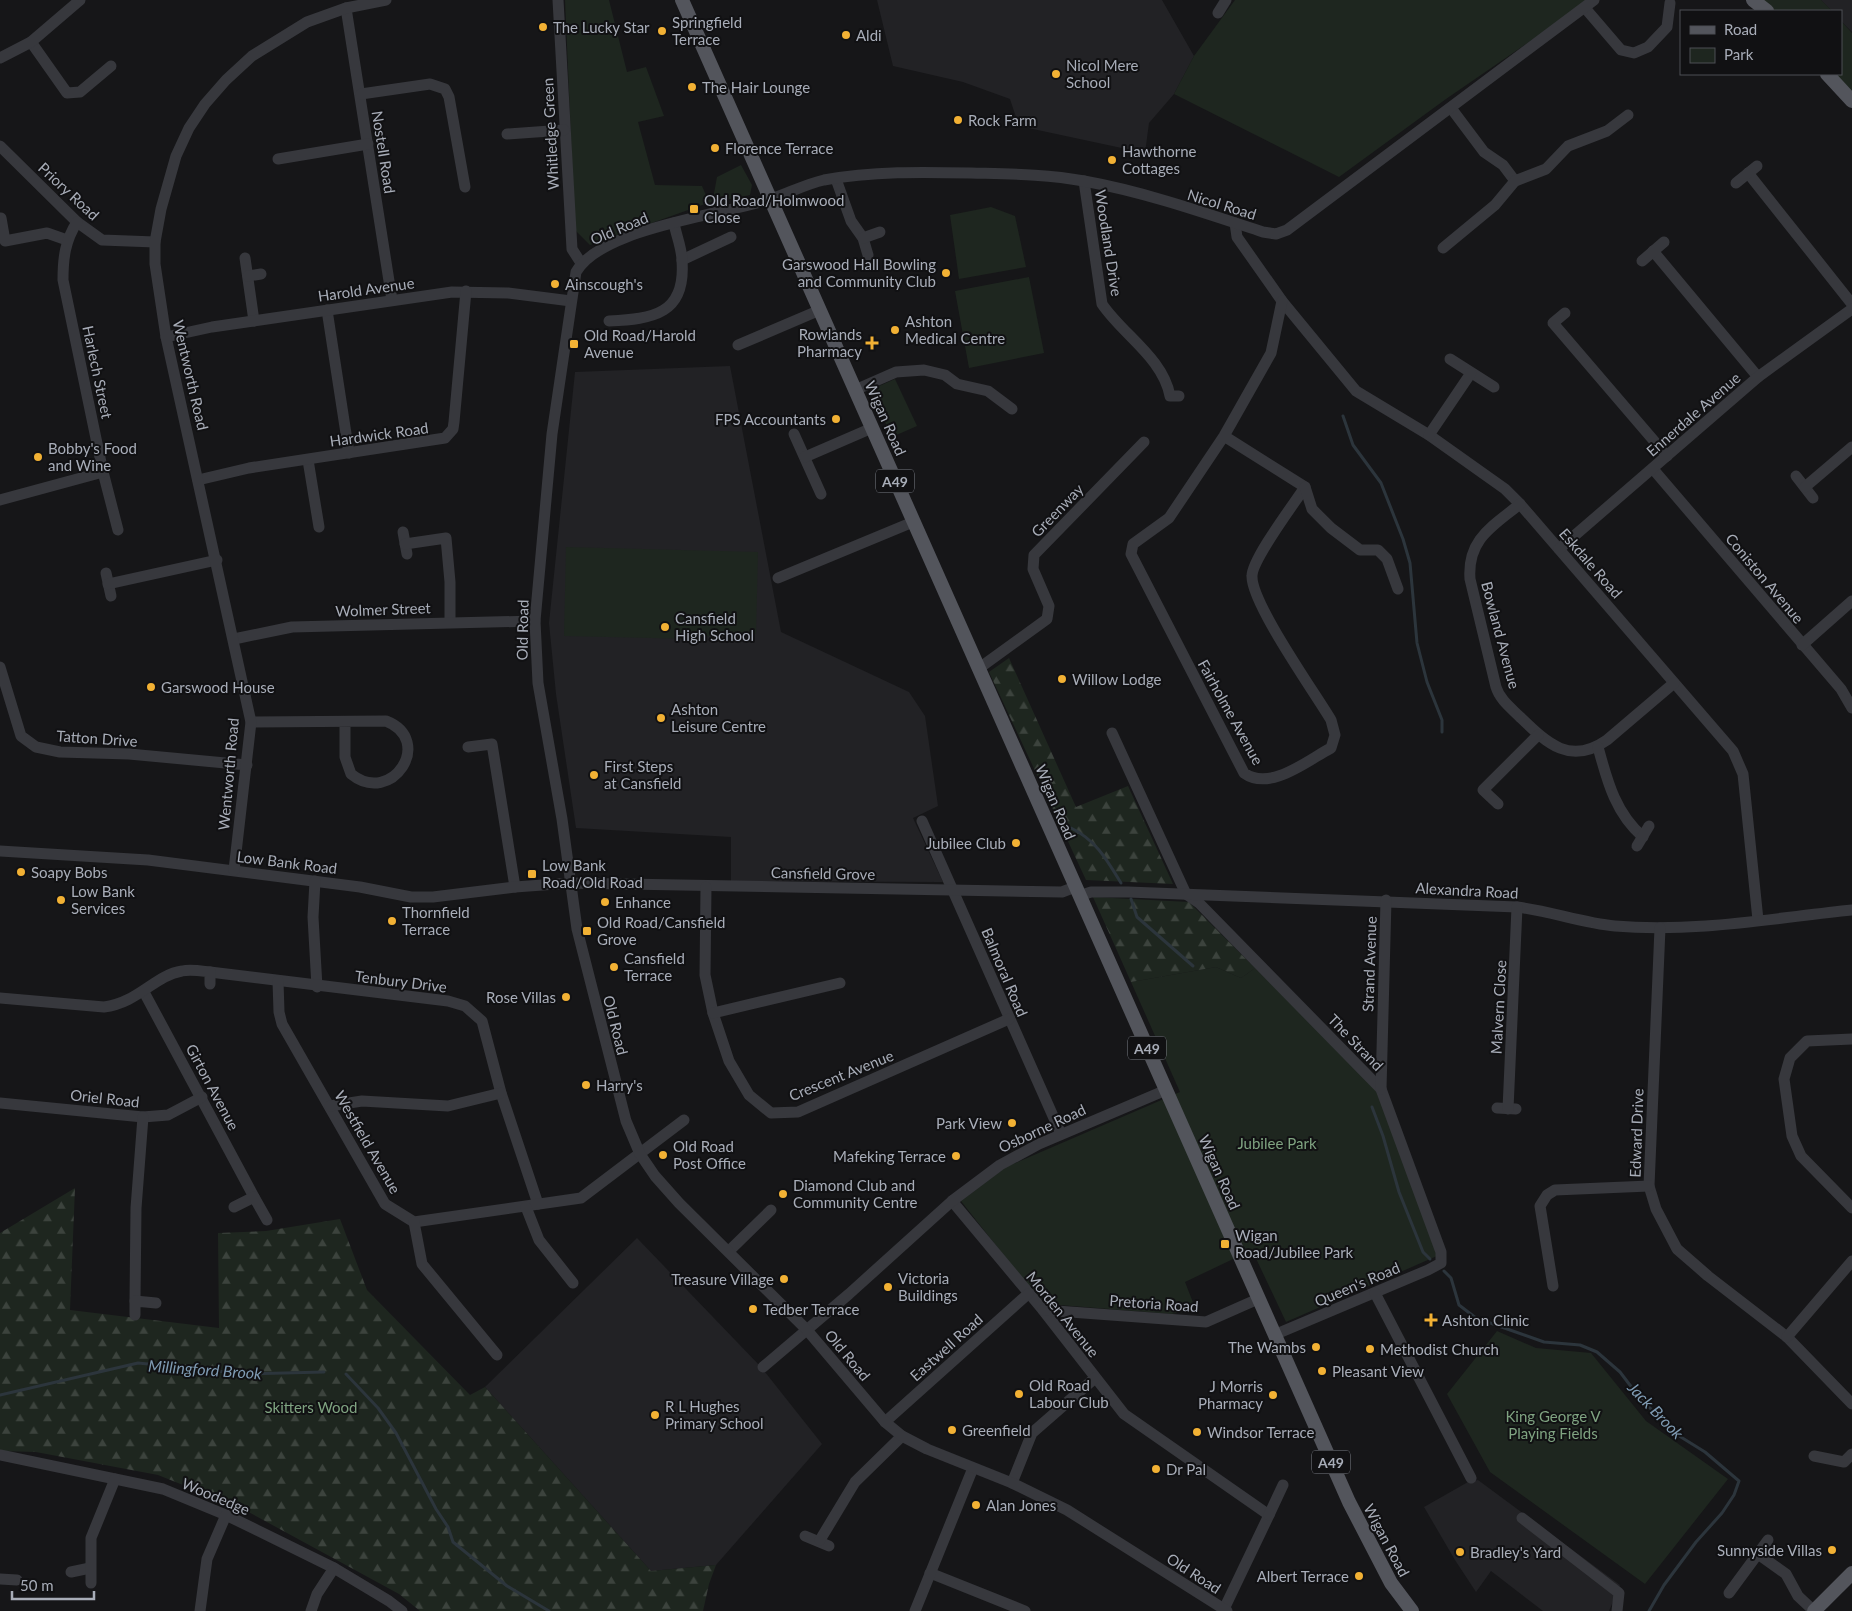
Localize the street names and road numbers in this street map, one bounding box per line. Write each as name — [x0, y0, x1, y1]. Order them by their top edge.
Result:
street label: Whitledge Green — [538, 77, 562, 191]
street label: Nostell Road — [369, 109, 399, 195]
street label: Priory Road — [35, 158, 103, 224]
street label: Nicol Road — [1185, 185, 1259, 223]
street label: Woodland Drive — [1092, 189, 1126, 298]
street label: Old Road — [587, 208, 651, 248]
street label: Harold Avenue — [317, 273, 415, 305]
street label: Wentworth Road — [170, 318, 212, 432]
street label: Harlech Street — [79, 324, 117, 421]
street label: Ennerdale Avenue — [1642, 368, 1744, 460]
street label: Wigan Road — [862, 378, 910, 458]
street label: Hardwick Road — [328, 418, 430, 450]
road number: A49 — [876, 470, 914, 492]
street label: Greenway — [1027, 480, 1087, 540]
street label: Eskdale Road — [1556, 524, 1626, 602]
street label: Coniston Avenue — [1722, 529, 1808, 627]
street label: Bowland Avenue — [1478, 579, 1524, 691]
street label: Wolmer Street — [335, 598, 432, 620]
street label: Old Road — [512, 599, 532, 661]
street label: Fairholme Avenue — [1195, 656, 1267, 768]
street label: Wentworth Road — [214, 717, 242, 831]
street label: Tatton Drive — [56, 726, 138, 750]
street label: Wigan Road — [1032, 762, 1080, 842]
street label: Low Bank Road — [236, 847, 338, 877]
street label: Cansfield Grove — [771, 863, 875, 883]
street label: Alexandra Road — [1415, 878, 1519, 902]
street label: Strand Avenue — [1358, 916, 1380, 1012]
street label: Balmoral Road — [978, 925, 1032, 1019]
street label: Malvern Close — [1487, 959, 1509, 1055]
street label: Tenbury Drive — [354, 966, 448, 996]
street label: Old Road — [600, 993, 632, 1057]
street label: The Strand — [1325, 1010, 1387, 1074]
road number: A49 — [1128, 1036, 1166, 1060]
street label: Girton Avenue — [183, 1041, 243, 1133]
street label: Crescent Avenue — [786, 1046, 896, 1104]
street label: Oriel Road — [69, 1085, 141, 1111]
street label: Westfield Avenue — [331, 1087, 405, 1197]
street label: Edward Drive — [1625, 1088, 1647, 1178]
street label: Osborne Road — [996, 1100, 1088, 1156]
street label: Wigan Road — [1196, 1132, 1244, 1212]
street label: Queen's Road — [1312, 1258, 1402, 1310]
street label: Morden Avenue — [1023, 1268, 1103, 1361]
street label: Pretoria Road — [1109, 1291, 1199, 1315]
street label: Eastwell Road — [906, 1310, 986, 1384]
street label: Old Road — [822, 1326, 874, 1384]
road number: A49 — [1312, 1450, 1350, 1474]
street label: Woodedge — [179, 1474, 253, 1518]
street label: Wigan Road — [1360, 1501, 1414, 1579]
street label: Old Road — [1164, 1549, 1224, 1597]

